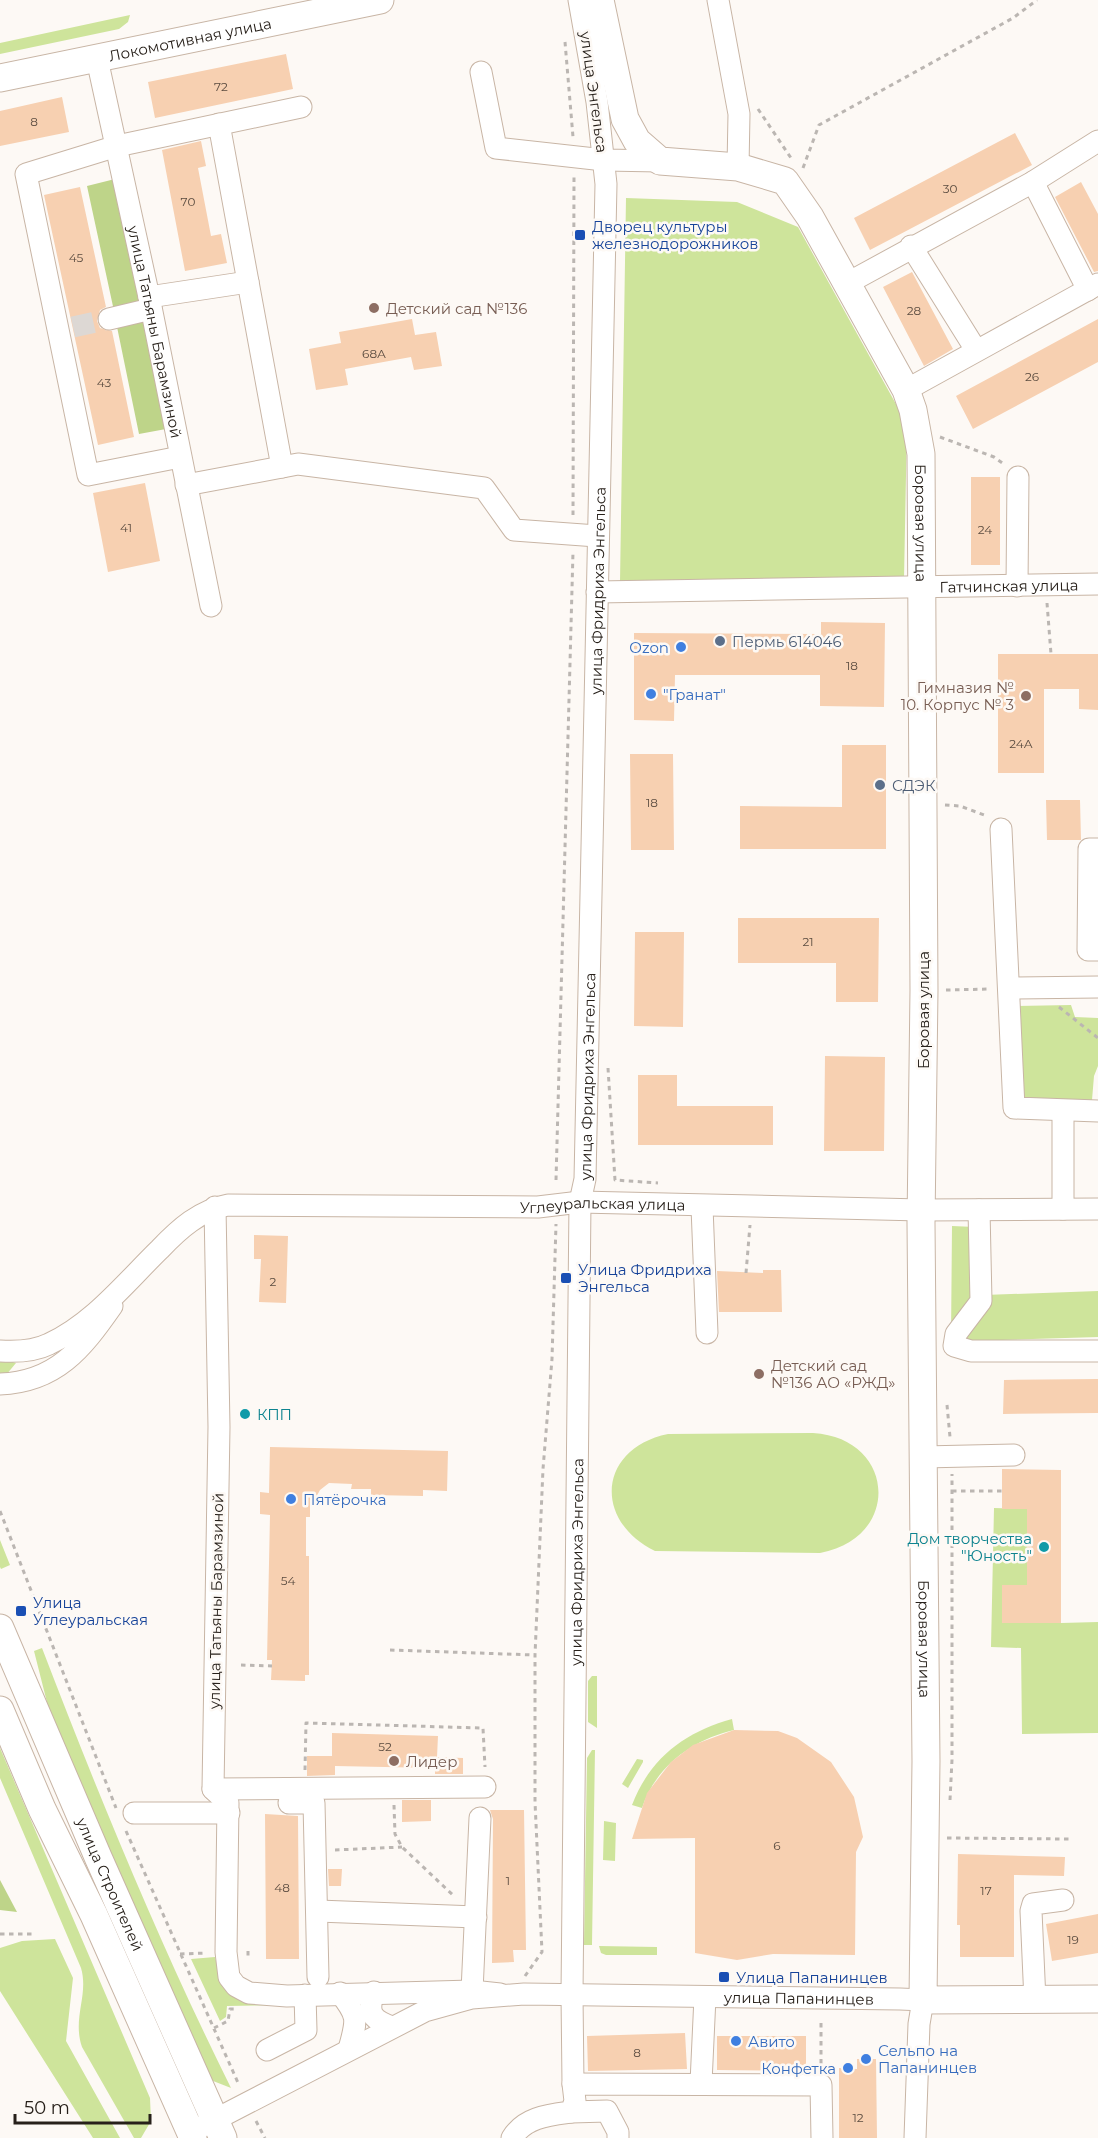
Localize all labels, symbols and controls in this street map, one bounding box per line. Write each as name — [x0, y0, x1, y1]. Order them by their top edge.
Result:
street label: Локомотивная улица — [107, 13, 273, 65]
street label: улица Энгельса — [576, 29, 612, 154]
house number: 72 — [214, 79, 228, 94]
house number: 8 — [30, 114, 38, 129]
house number: 30 — [943, 181, 957, 196]
house number: 70 — [181, 194, 195, 209]
place label: Дворец культуры железнодорожников — [592, 217, 758, 253]
street label: улица Татьяны Барамзиной — [124, 223, 187, 440]
marker: Дворец культуры железнодорожников — [573, 228, 587, 242]
house number: 45 — [69, 250, 84, 265]
place label: Детский сад №136 — [386, 299, 527, 318]
marker: Детский сад №136 — [367, 301, 381, 315]
house number: 28 — [907, 303, 922, 318]
house number: 68А — [362, 346, 386, 361]
house number: 26 — [1025, 369, 1039, 384]
house number: 43 — [97, 375, 111, 390]
street label: Боровая улица — [912, 464, 931, 582]
street label: улица Фридриха Энгельса — [586, 487, 609, 696]
house number: 41 — [120, 520, 132, 535]
house number: 24 — [978, 522, 992, 537]
street label: Гатчинская улица — [939, 575, 1079, 596]
place label: Пермь 614046 — [732, 632, 842, 651]
marker: Пермь 614046 — [713, 634, 727, 648]
place label: Ozon — [629, 638, 669, 657]
marker: Ozon — [674, 640, 688, 654]
house number: 18 — [846, 658, 858, 673]
place label: Гимназия № 10. Корпус № 3 — [901, 678, 1014, 714]
place label: "Гранат" — [663, 685, 726, 704]
marker: "Гранат" — [644, 687, 658, 701]
marker: Гимназия № 10. Корпус № 3 — [1019, 689, 1033, 703]
house number: 24А — [1009, 736, 1033, 751]
place label: СДЭК — [892, 776, 936, 795]
marker: СДЭК — [873, 778, 887, 792]
house number: 18 — [646, 795, 658, 810]
house number: 21 — [802, 934, 814, 949]
street label: Боровая улица — [914, 951, 933, 1069]
street label: улица Фридриха Энгельса — [575, 973, 599, 1182]
street label: Углеуральская улица — [520, 1192, 686, 1217]
place label: Улица Фридриха Энгельса — [578, 1260, 712, 1296]
marker: Улица Фридриха Энгельса — [559, 1271, 573, 1285]
house number: 2 — [270, 1274, 277, 1289]
place label: Детский сад №136 АО «РЖД» — [771, 1356, 895, 1392]
marker: Детский сад №136 АО «РЖД» — [752, 1367, 766, 1381]
place label: КПП — [257, 1405, 292, 1424]
marker: КПП — [238, 1407, 252, 1421]
street label: улица Фридриха Энгельса — [566, 1458, 587, 1667]
place label: Пятёрочка — [303, 1490, 387, 1509]
marker: Пятёрочка — [284, 1492, 298, 1506]
street label: улица Татьяны Барамзиной — [205, 1493, 227, 1710]
place label: Дом творчества "Юность" — [907, 1529, 1032, 1565]
marker: Дом творчества "Юность" — [1037, 1540, 1051, 1554]
house number: 54 — [281, 1573, 295, 1588]
street label: Боровая улица — [915, 1580, 935, 1698]
place label: Улица Углеуральская — [33, 1593, 148, 1629]
marker: Улица Углеуральская — [14, 1604, 28, 1618]
house number: 52 — [378, 1739, 392, 1754]
place label: Лидер — [406, 1752, 457, 1771]
marker: Лидер — [387, 1754, 401, 1768]
street label: улица Строителей — [72, 1814, 148, 1954]
house number: 6 — [773, 1838, 781, 1853]
house number: 1 — [506, 1873, 510, 1888]
house number: 48 — [274, 1880, 290, 1895]
house number: 17 — [980, 1883, 992, 1898]
house number: 19 — [1067, 1932, 1079, 1947]
place label: Улица Папанинцев — [736, 1968, 888, 1987]
marker: Улица Папанинцев — [717, 1970, 731, 1984]
street label: улица Папанинцев — [723, 1987, 874, 2008]
place label: Авито — [748, 2032, 795, 2051]
marker: Авито — [729, 2034, 743, 2048]
place label: Сельпо на Папанинцев — [878, 2041, 977, 2077]
house number: 8 — [633, 2045, 641, 2060]
marker: Сельпо на Папанинцев — [859, 2052, 873, 2066]
place label: Конфетка — [761, 2059, 836, 2078]
marker: Конфетка — [841, 2061, 855, 2075]
scale bar — [15, 2087, 150, 2125]
text: 50 m — [24, 2097, 70, 2119]
house number: 12 — [852, 2110, 864, 2125]

